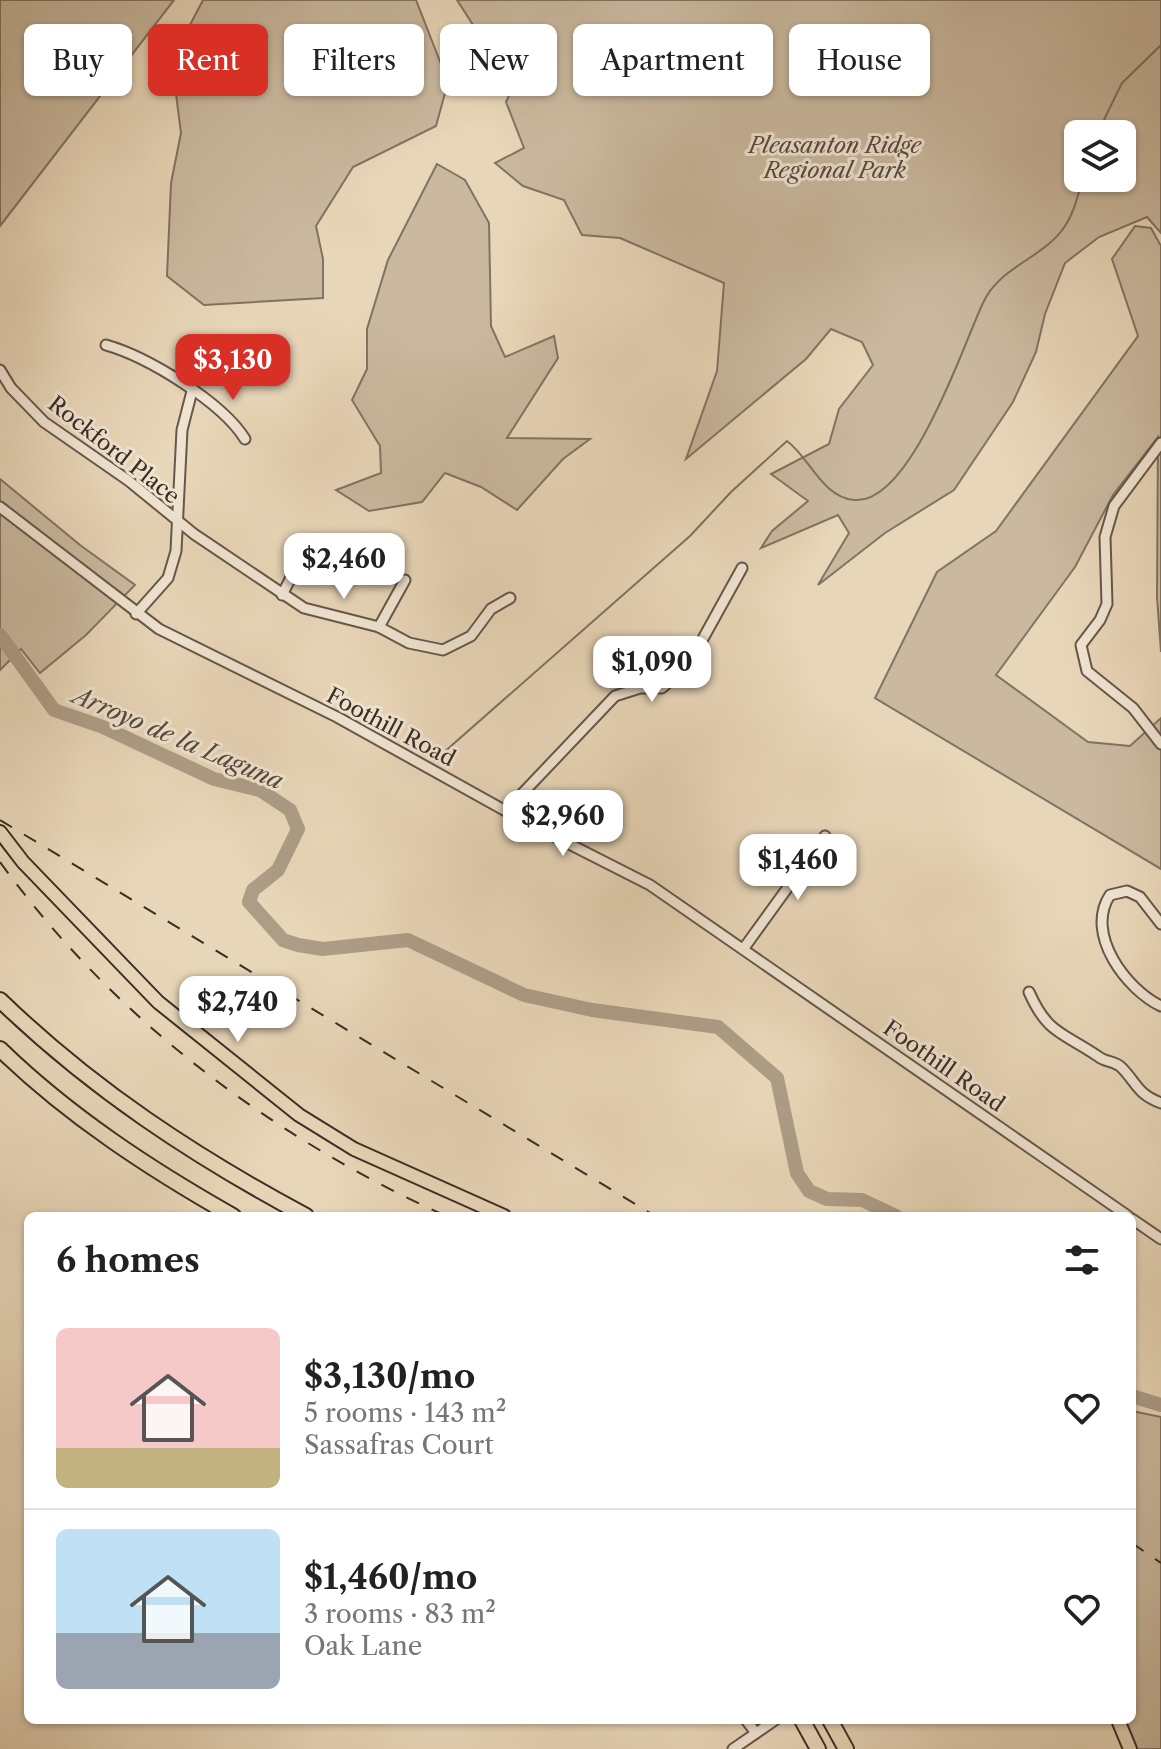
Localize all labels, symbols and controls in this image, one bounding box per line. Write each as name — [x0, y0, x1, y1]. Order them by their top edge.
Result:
chip: Buy — [24, 24, 132, 96]
chip: Rent — [148, 24, 268, 96]
chip: Filters — [284, 24, 424, 96]
chip: New — [440, 24, 557, 96]
chip: Apartment — [573, 24, 773, 96]
chip: House — [789, 24, 930, 96]
map controls — [1064, 120, 1136, 192]
button: layers — [1064, 120, 1136, 192]
park label: Pleasanton Ridge Regional Park — [747, 132, 923, 184]
pin: $3,130 — [168, 334, 298, 402]
text: $3,130 — [193, 344, 273, 376]
street label: Rockford Place — [43, 390, 185, 510]
pin: $2,460 — [279, 533, 409, 601]
text: $2,460 — [302, 543, 386, 575]
pin: $1,090 — [587, 636, 717, 704]
text: $1,090 — [611, 646, 693, 678]
water label: Arroyo de la Laguna — [65, 679, 288, 795]
street label: Foothill Road — [322, 682, 460, 772]
pin: $2,960 — [498, 790, 628, 858]
text: $2,960 — [521, 800, 605, 832]
pin: $1,460 — [733, 834, 863, 902]
text: $1,460 — [758, 844, 838, 876]
pin: $2,740 — [173, 976, 303, 1044]
text: $2,740 — [197, 986, 279, 1018]
street label: Foothill Road — [878, 1014, 1010, 1118]
icon: filters — [1060, 1238, 1104, 1282]
text: 6 homes — [56, 1239, 200, 1281]
text: $3,130/mo — [304, 1355, 475, 1397]
icon: home — [120, 1360, 216, 1456]
icon: heart — [1060, 1386, 1104, 1430]
text: 5 rooms · 143 m² — [304, 1397, 506, 1429]
text: Sassafras Court — [304, 1429, 494, 1461]
text: $1,460/mo — [304, 1556, 477, 1598]
icon: home — [120, 1561, 216, 1657]
icon: heart — [1060, 1587, 1104, 1631]
text: 3 rooms · 83 m² — [304, 1598, 496, 1630]
text: Oak Lane — [304, 1630, 422, 1662]

